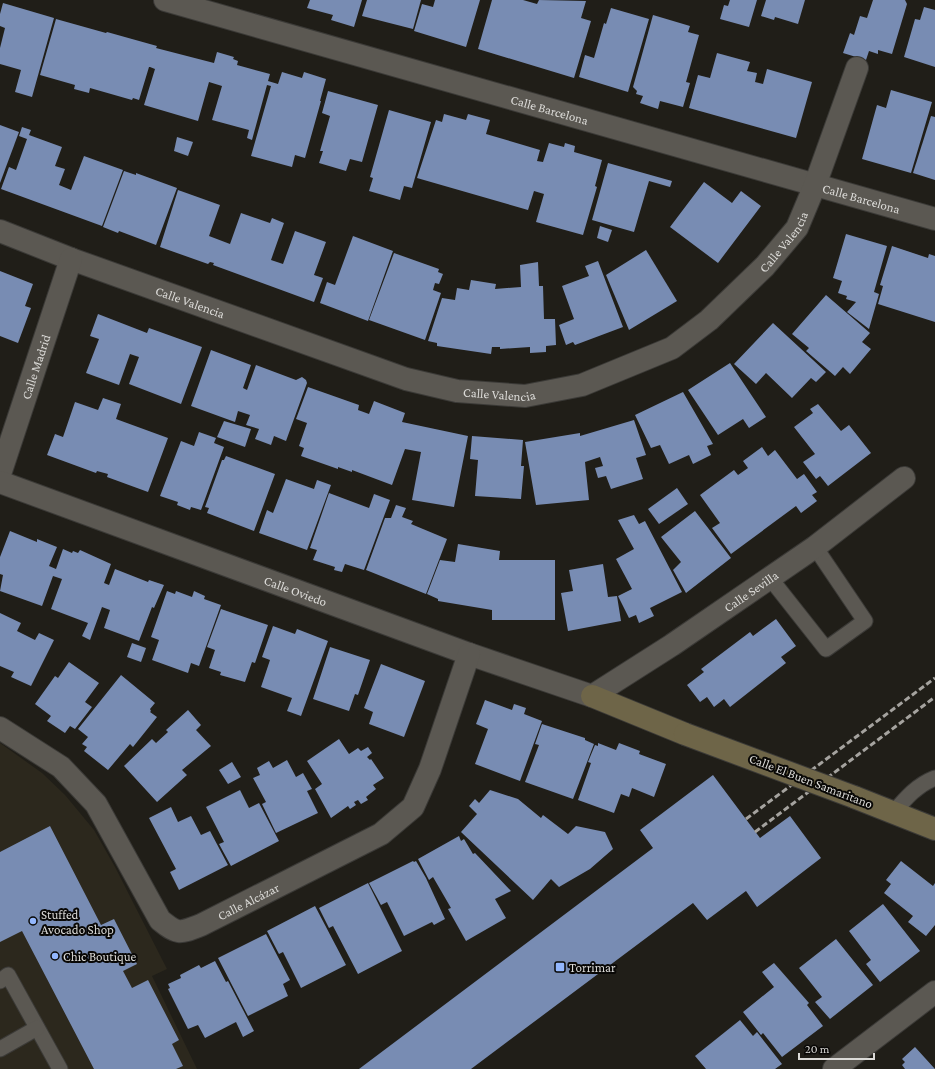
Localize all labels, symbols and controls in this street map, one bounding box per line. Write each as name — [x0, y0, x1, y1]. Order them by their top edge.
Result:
street label: Calle Barcelona — [509, 91, 590, 128]
street label: Calle Barcelona — [821, 180, 902, 216]
street label: Calle Valencia — [756, 209, 811, 275]
street label: Calle Valencia — [154, 282, 227, 321]
street label: Calle Madrid — [18, 332, 53, 401]
street label: Calle Valencia — [463, 384, 537, 404]
street label: Calle Sevilla — [721, 567, 781, 615]
street label: Calle Oviedo — [262, 572, 329, 609]
street label: Calle El Buen Samaritano — [747, 751, 875, 811]
street label: Calle Alcázar — [215, 879, 282, 923]
place label: Stuffed Avocado Shop — [41, 907, 114, 937]
marker: Stuffed Avocado Shop — [28, 916, 38, 926]
place label: Chic Boutique — [63, 949, 137, 964]
marker: Chic Boutique — [50, 951, 60, 961]
place label: Torrimar — [569, 960, 616, 975]
marker: Torrimar — [554, 961, 566, 973]
scale bar — [799, 1035, 874, 1061]
text: 20 m — [805, 1042, 830, 1056]

